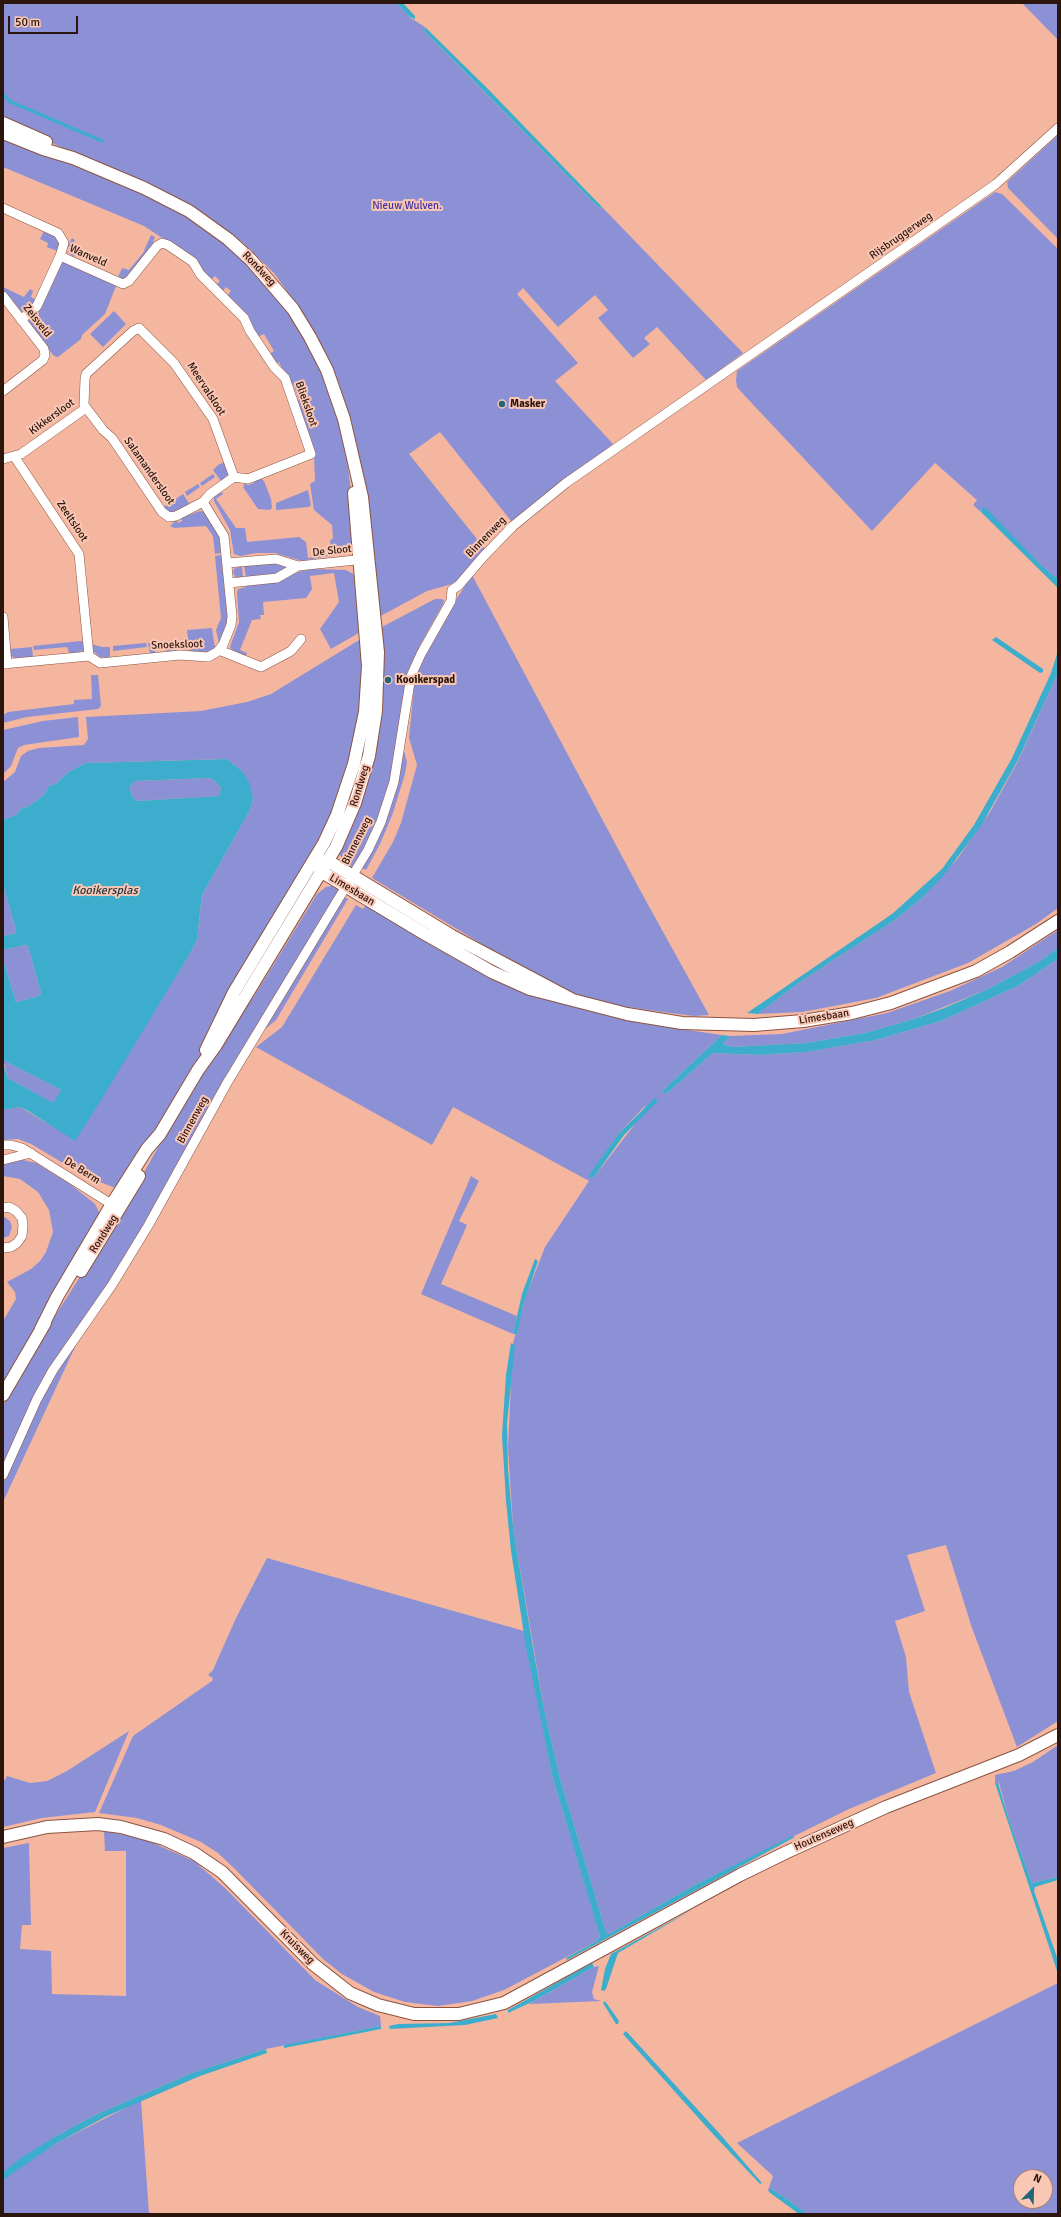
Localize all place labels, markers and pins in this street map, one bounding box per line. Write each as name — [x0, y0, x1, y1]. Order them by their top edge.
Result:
place label: Masker — [510, 397, 545, 411]
marker: Masker — [497, 399, 507, 409]
place label: Kooikerspad — [396, 673, 455, 687]
marker: Kooikerspad — [383, 675, 393, 685]

